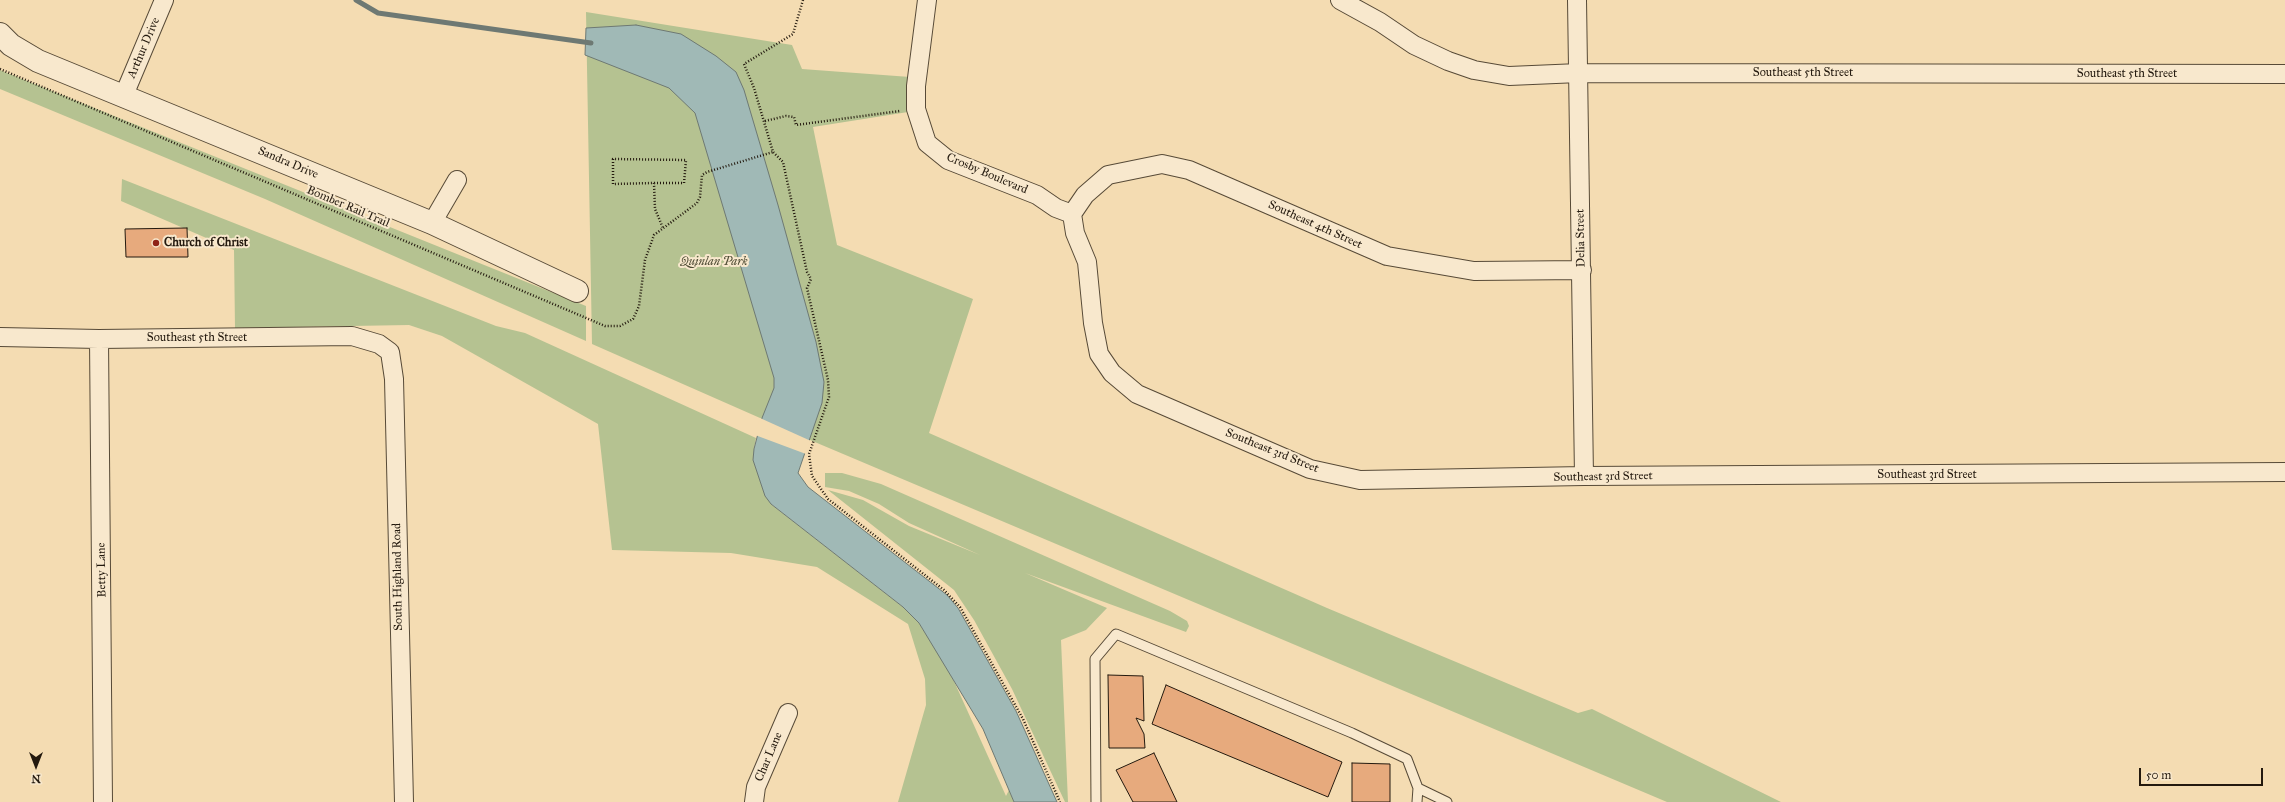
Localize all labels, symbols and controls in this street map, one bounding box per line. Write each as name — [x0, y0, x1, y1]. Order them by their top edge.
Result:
street label: Arthur Drive — [125, 15, 163, 81]
street label: Southeast 5th Street — [1753, 66, 1853, 80]
street label: Southeast 5th Street — [2077, 67, 2177, 81]
street label: Sandra Drive — [256, 144, 320, 182]
street label: Crosby Boulevard — [944, 150, 1030, 198]
street label: Bomber Rail Trail — [304, 183, 392, 231]
street label: Southeast 4th Street — [1266, 198, 1364, 252]
street label: Delia Street — [1573, 209, 1589, 267]
place label: Church of Christ — [164, 236, 248, 250]
marker: Church of Christ — [151, 238, 161, 248]
park label: Quinlan Park — [680, 255, 748, 269]
street label: Southeast 5th Street — [147, 331, 247, 345]
street label: Southeast 3rd Street — [1223, 426, 1321, 476]
street label: Southeast 3rd Street — [1877, 468, 1977, 482]
street label: Southeast 3rd Street — [1553, 469, 1653, 485]
street label: South Highland Road — [390, 523, 406, 631]
street label: Betty Lane — [94, 542, 110, 598]
street label: Char Lane — [752, 730, 786, 784]
north arrow — [16, 746, 56, 786]
scale bar — [2141, 760, 2265, 786]
text: 50 m — [2146, 768, 2171, 782]
text: N — [31, 772, 41, 785]

